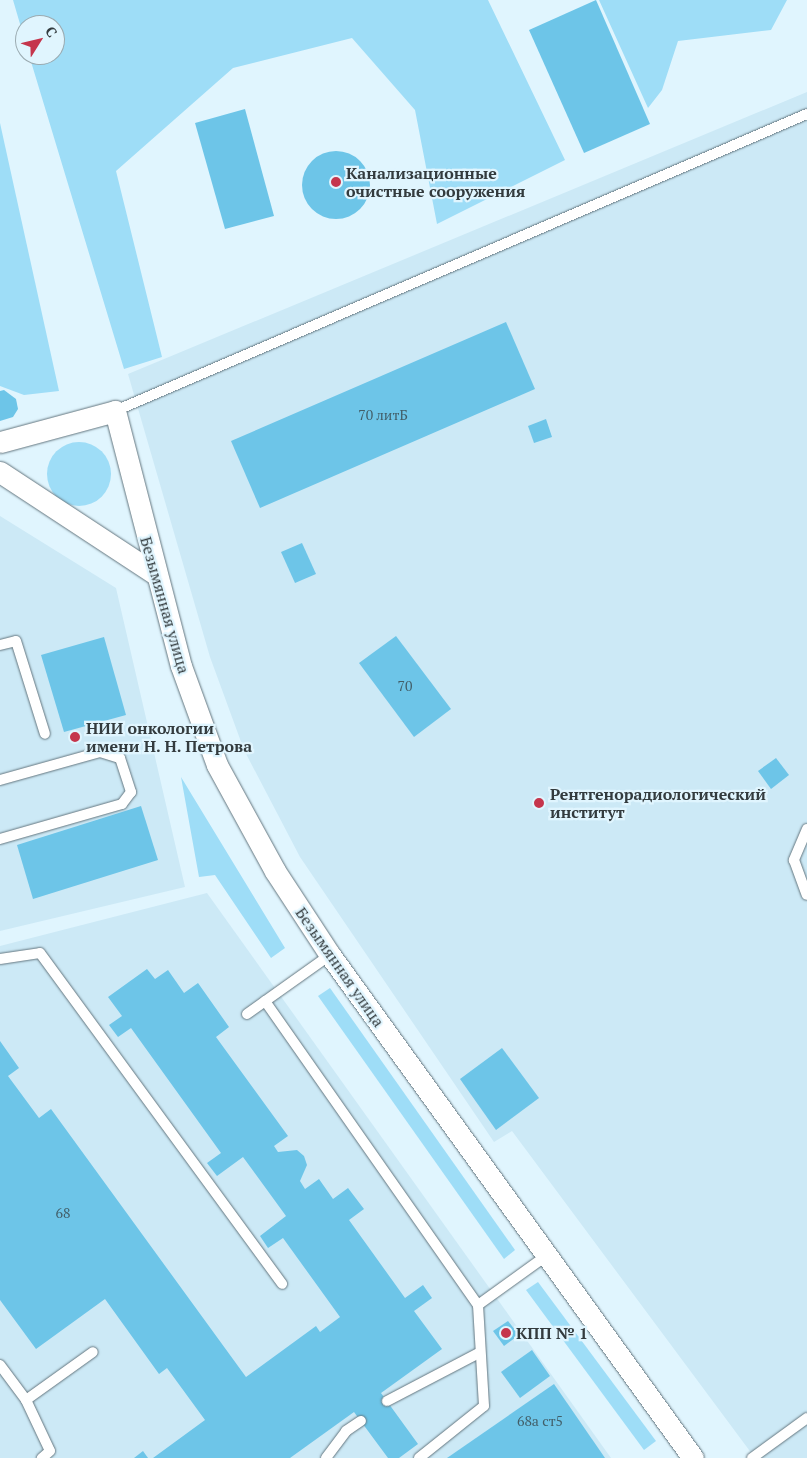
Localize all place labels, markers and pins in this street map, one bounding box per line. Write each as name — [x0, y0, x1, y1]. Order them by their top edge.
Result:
place label: Канализационные очистные сооружения — [346, 163, 525, 201]
marker: Канализационные очистные сооружения — [330, 176, 342, 188]
place label: НИИ онкологии имени Н. Н. Петрова — [86, 718, 253, 756]
marker: НИИ онкологии имени Н. Н. Петрова — [68, 730, 82, 744]
place label: Рентгенорадиологический институт — [550, 784, 766, 822]
marker: Рентгенорадиологический институт — [532, 796, 546, 810]
place label: КПП № 1 — [516, 1323, 588, 1343]
marker: КПП № 1 — [500, 1327, 512, 1339]

